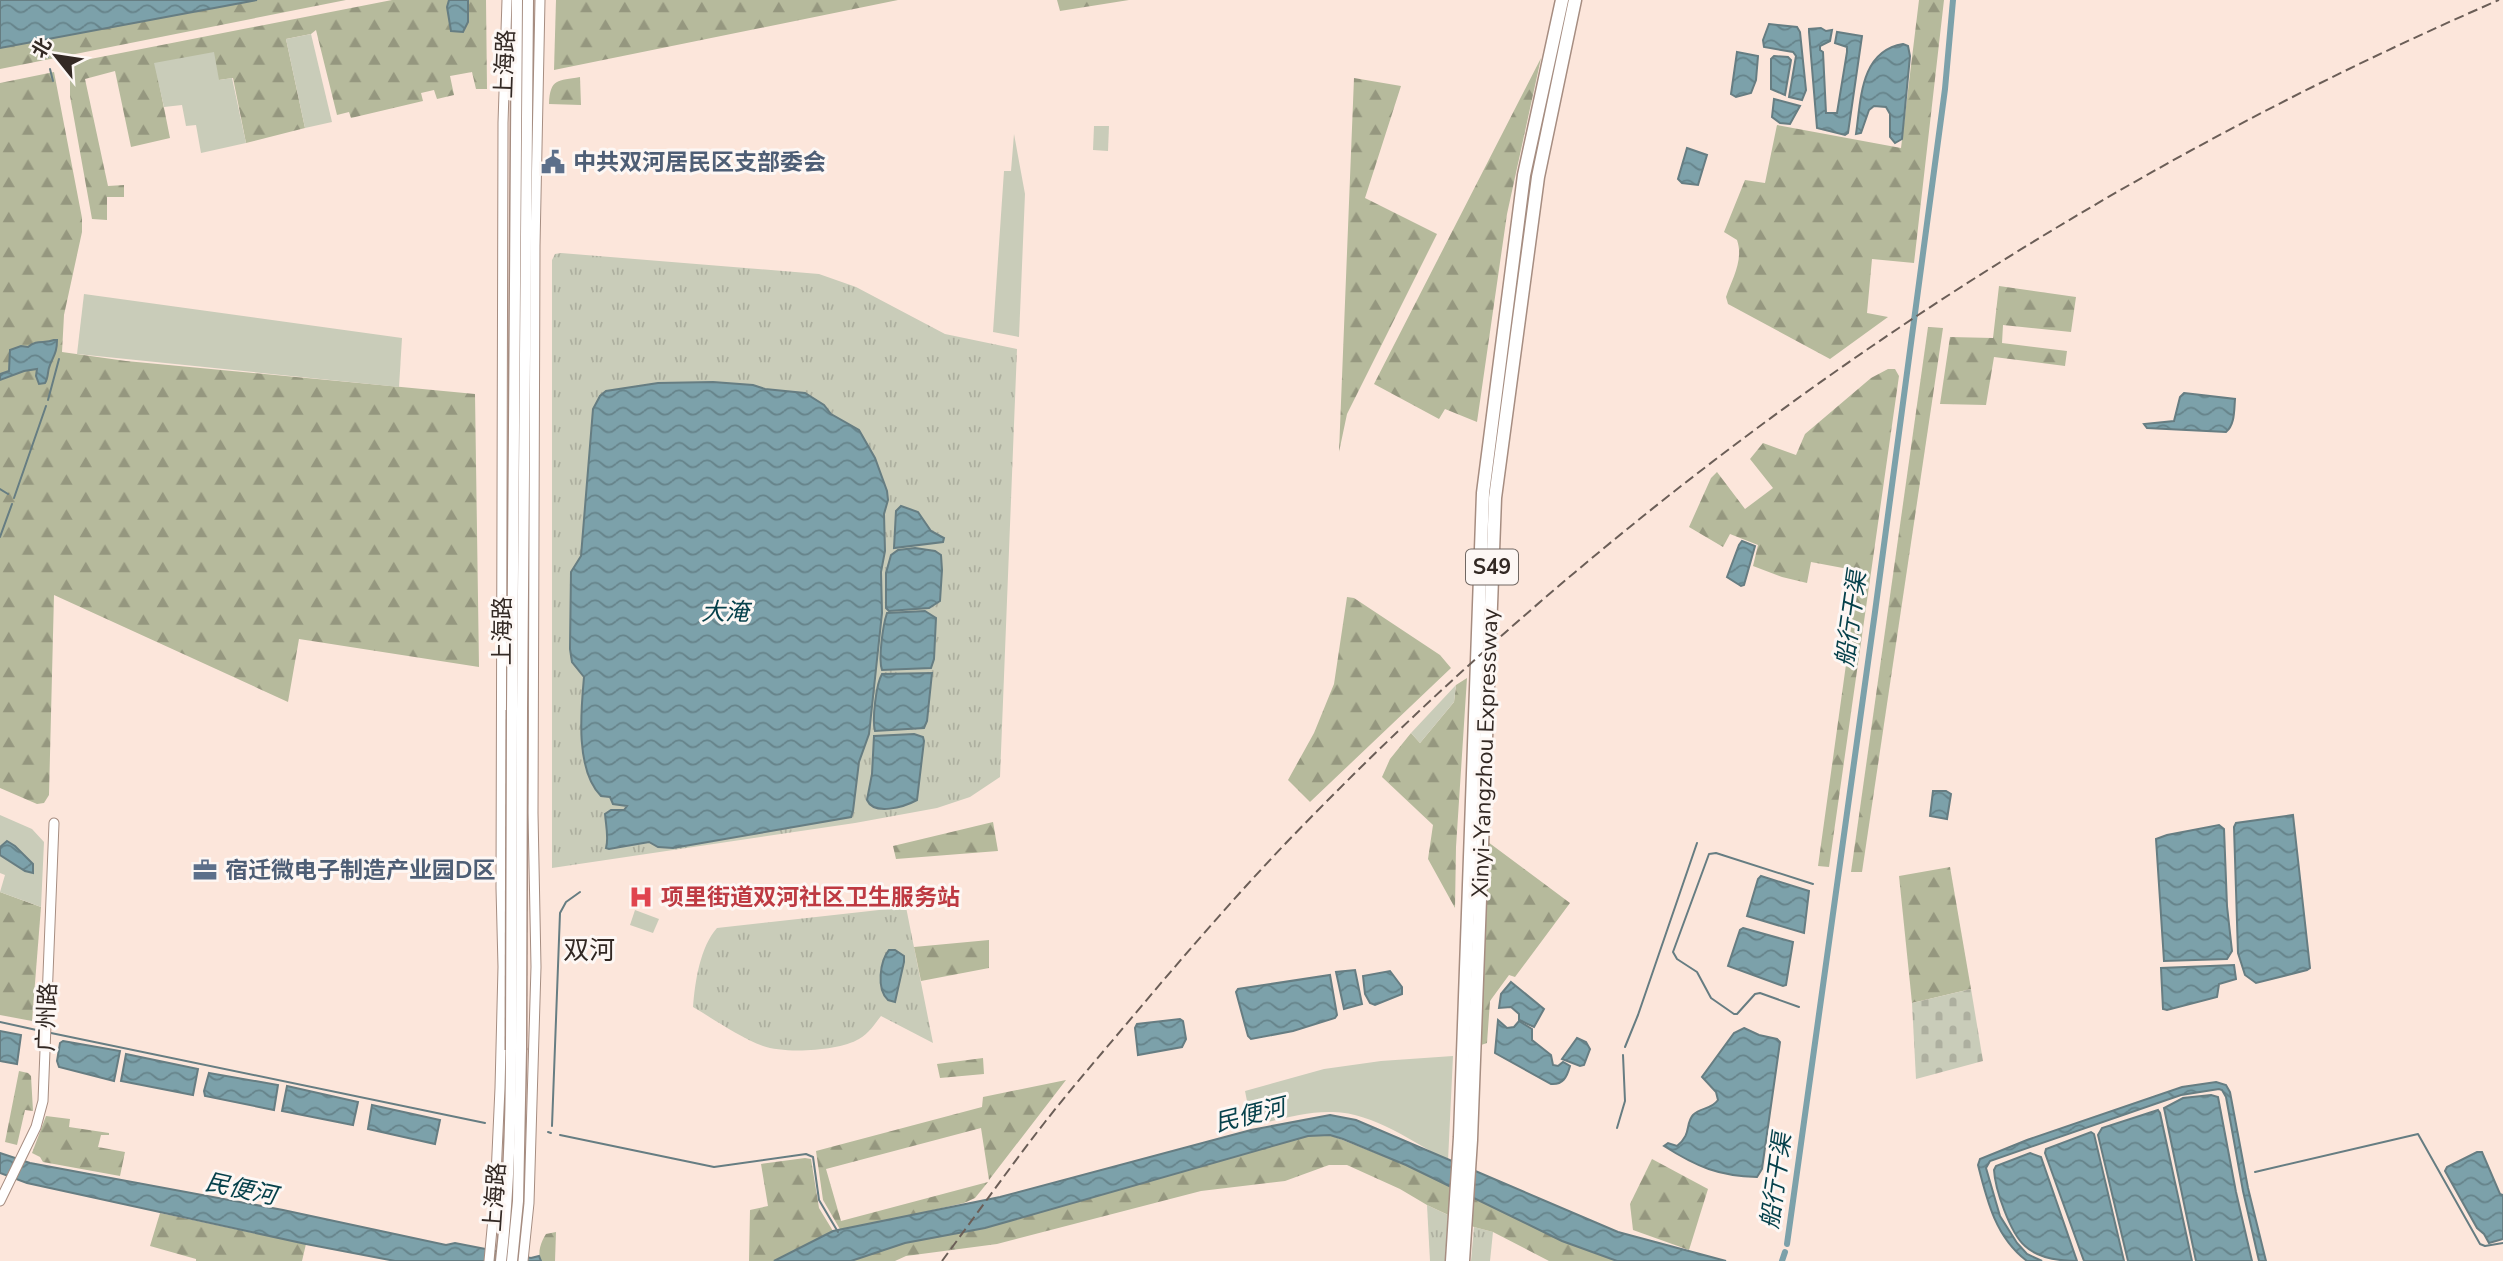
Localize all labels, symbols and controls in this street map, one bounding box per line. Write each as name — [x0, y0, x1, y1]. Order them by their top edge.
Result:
north arrow — [21, 21, 91, 91]
street label: 上海路 — [488, 29, 522, 99]
text: 北 — [26, 33, 58, 63]
place label: 中共双河居民区支部委会 — [573, 147, 826, 178]
public building icon: 中共双河居民区支部委会 — [539, 148, 567, 176]
road number: S49 — [1466, 550, 1518, 584]
water label: 船行干渠 — [1828, 566, 1874, 669]
water label: 大淹 — [701, 596, 753, 628]
street label: 上海路 — [487, 597, 518, 666]
street label: Xinyi-Yangzhou Expressway — [1464, 608, 1506, 898]
place label: 宿迁微电子制造产业园D区 — [225, 855, 496, 886]
office icon: 宿迁微电子制造产业园D区 — [191, 856, 219, 884]
place label: 项里街道双河社区卫生服务站 — [661, 882, 960, 913]
hospital icon: 项里街道双河社区卫生服务站 — [627, 883, 655, 911]
district label: 双河 — [563, 933, 615, 968]
street label: 广州路 — [30, 982, 64, 1052]
water label: 民便河 — [1211, 1090, 1293, 1139]
water label: 船行干渠 — [1753, 1128, 1799, 1231]
street label: 上海路 — [477, 1162, 513, 1232]
water label: 民便河 — [202, 1166, 283, 1213]

